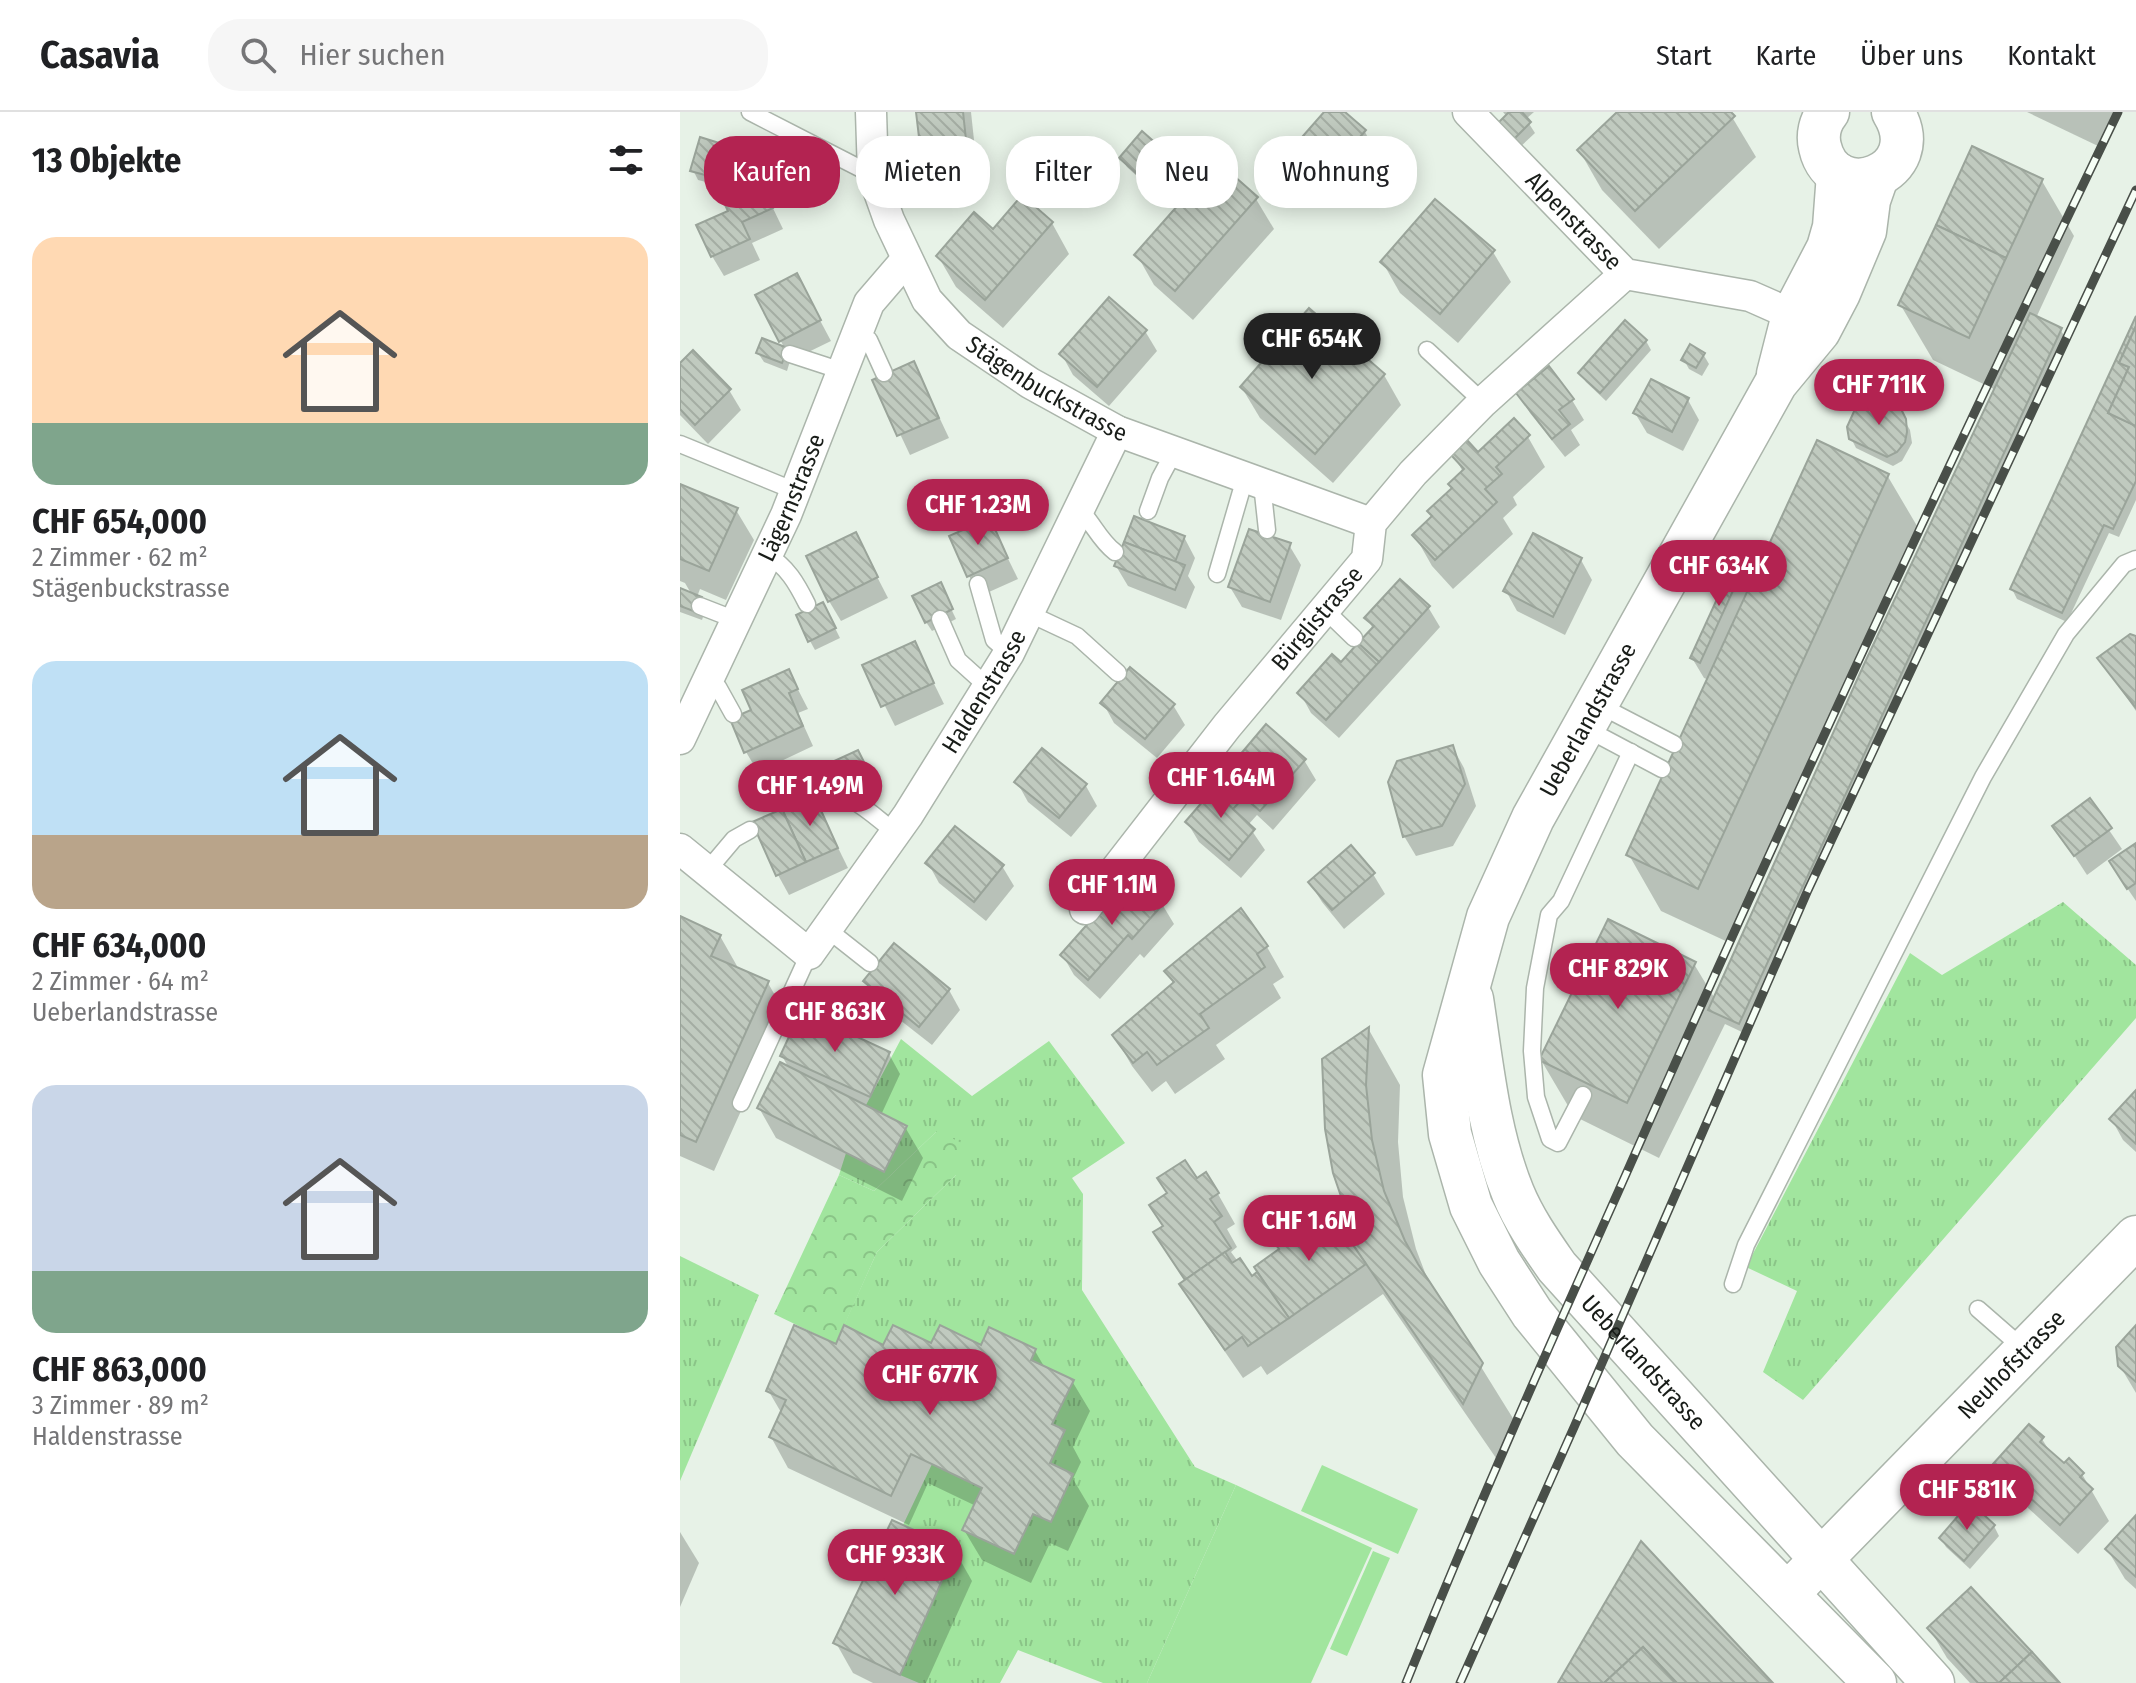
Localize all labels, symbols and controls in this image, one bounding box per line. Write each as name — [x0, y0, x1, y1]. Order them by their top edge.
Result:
search box — [208, 19, 768, 91]
text: Casavia — [40, 32, 160, 78]
icon: search — [236, 33, 280, 77]
text: Hier suchen — [300, 37, 445, 73]
text: Start — [1656, 39, 1712, 72]
text: Karte — [1756, 39, 1816, 72]
text: Über uns — [1860, 39, 1963, 72]
text: Kontakt — [2007, 39, 2096, 72]
chip: Kaufen — [704, 136, 840, 208]
chip: Mieten — [856, 136, 990, 208]
chip: Filter — [1006, 136, 1120, 208]
chip: Neu — [1136, 136, 1238, 208]
chip: Wohnung — [1254, 136, 1417, 208]
icon: filters — [604, 138, 648, 182]
text: 13 Objekte — [32, 140, 181, 181]
street label: Alpenstrasse — [1520, 166, 1628, 276]
icon: home — [268, 289, 412, 433]
pin: CHF 654K — [1229, 313, 1395, 381]
text: CHF 654K — [1262, 323, 1362, 354]
street label: Stägenbuckstrasse — [961, 330, 1131, 447]
pin: CHF 711K — [1796, 359, 1962, 427]
text: CHF 711K — [1832, 369, 1926, 400]
street label: Lägernstrasse — [752, 430, 830, 566]
pin: CHF 1.23M — [886, 479, 1070, 547]
text: CHF 1.23M — [925, 489, 1031, 520]
text: CHF 654,000 — [32, 501, 207, 542]
pin: CHF 634K — [1636, 540, 1802, 608]
text: 2 Zimmer · 62 m² — [32, 542, 208, 573]
text: CHF 634K — [1669, 550, 1769, 581]
street label: Bürglistrasse — [1266, 561, 1369, 676]
text: Stägenbuckstrasse — [32, 573, 230, 604]
street label: Haldenstrasse — [936, 626, 1032, 758]
street label: Ueberlandstrasse — [1534, 638, 1642, 802]
icon: home — [268, 713, 412, 857]
pin: CHF 1.64M — [1129, 752, 1313, 820]
pin: CHF 1.49M — [718, 760, 902, 828]
text: CHF 1.64M — [1167, 762, 1275, 793]
text: CHF 1.49M — [756, 770, 864, 801]
pin: CHF 1.1M — [1029, 859, 1195, 927]
text: CHF 1.1M — [1067, 869, 1157, 900]
text: CHF 634,000 — [32, 925, 206, 966]
pin: CHF 829K — [1535, 943, 1701, 1011]
text: CHF 829K — [1568, 953, 1668, 984]
text: 2 Zimmer · 64 m² — [32, 966, 209, 997]
pin: CHF 863K — [752, 986, 918, 1054]
text: CHF 863K — [785, 996, 885, 1027]
text: Ueberlandstrasse — [32, 997, 218, 1028]
icon: home — [268, 1137, 412, 1281]
pin: CHF 1.6M — [1226, 1195, 1392, 1263]
text: CHF 1.6M — [1261, 1205, 1357, 1236]
street label: Ueberlandstrasse — [1575, 1289, 1712, 1436]
street label: Neuhofstrasse — [1952, 1304, 2071, 1425]
text: CHF 863,000 — [32, 1349, 207, 1390]
pin: CHF 677K — [847, 1349, 1013, 1417]
text: CHF 677K — [882, 1359, 978, 1390]
text: 3 Zimmer · 89 m² — [32, 1390, 209, 1421]
text: Haldenstrasse — [32, 1421, 183, 1452]
pin: CHF 581K — [1884, 1464, 2050, 1532]
text: CHF 581K — [1918, 1474, 2016, 1505]
pin: CHF 933K — [812, 1529, 978, 1597]
text: CHF 933K — [846, 1539, 944, 1570]

